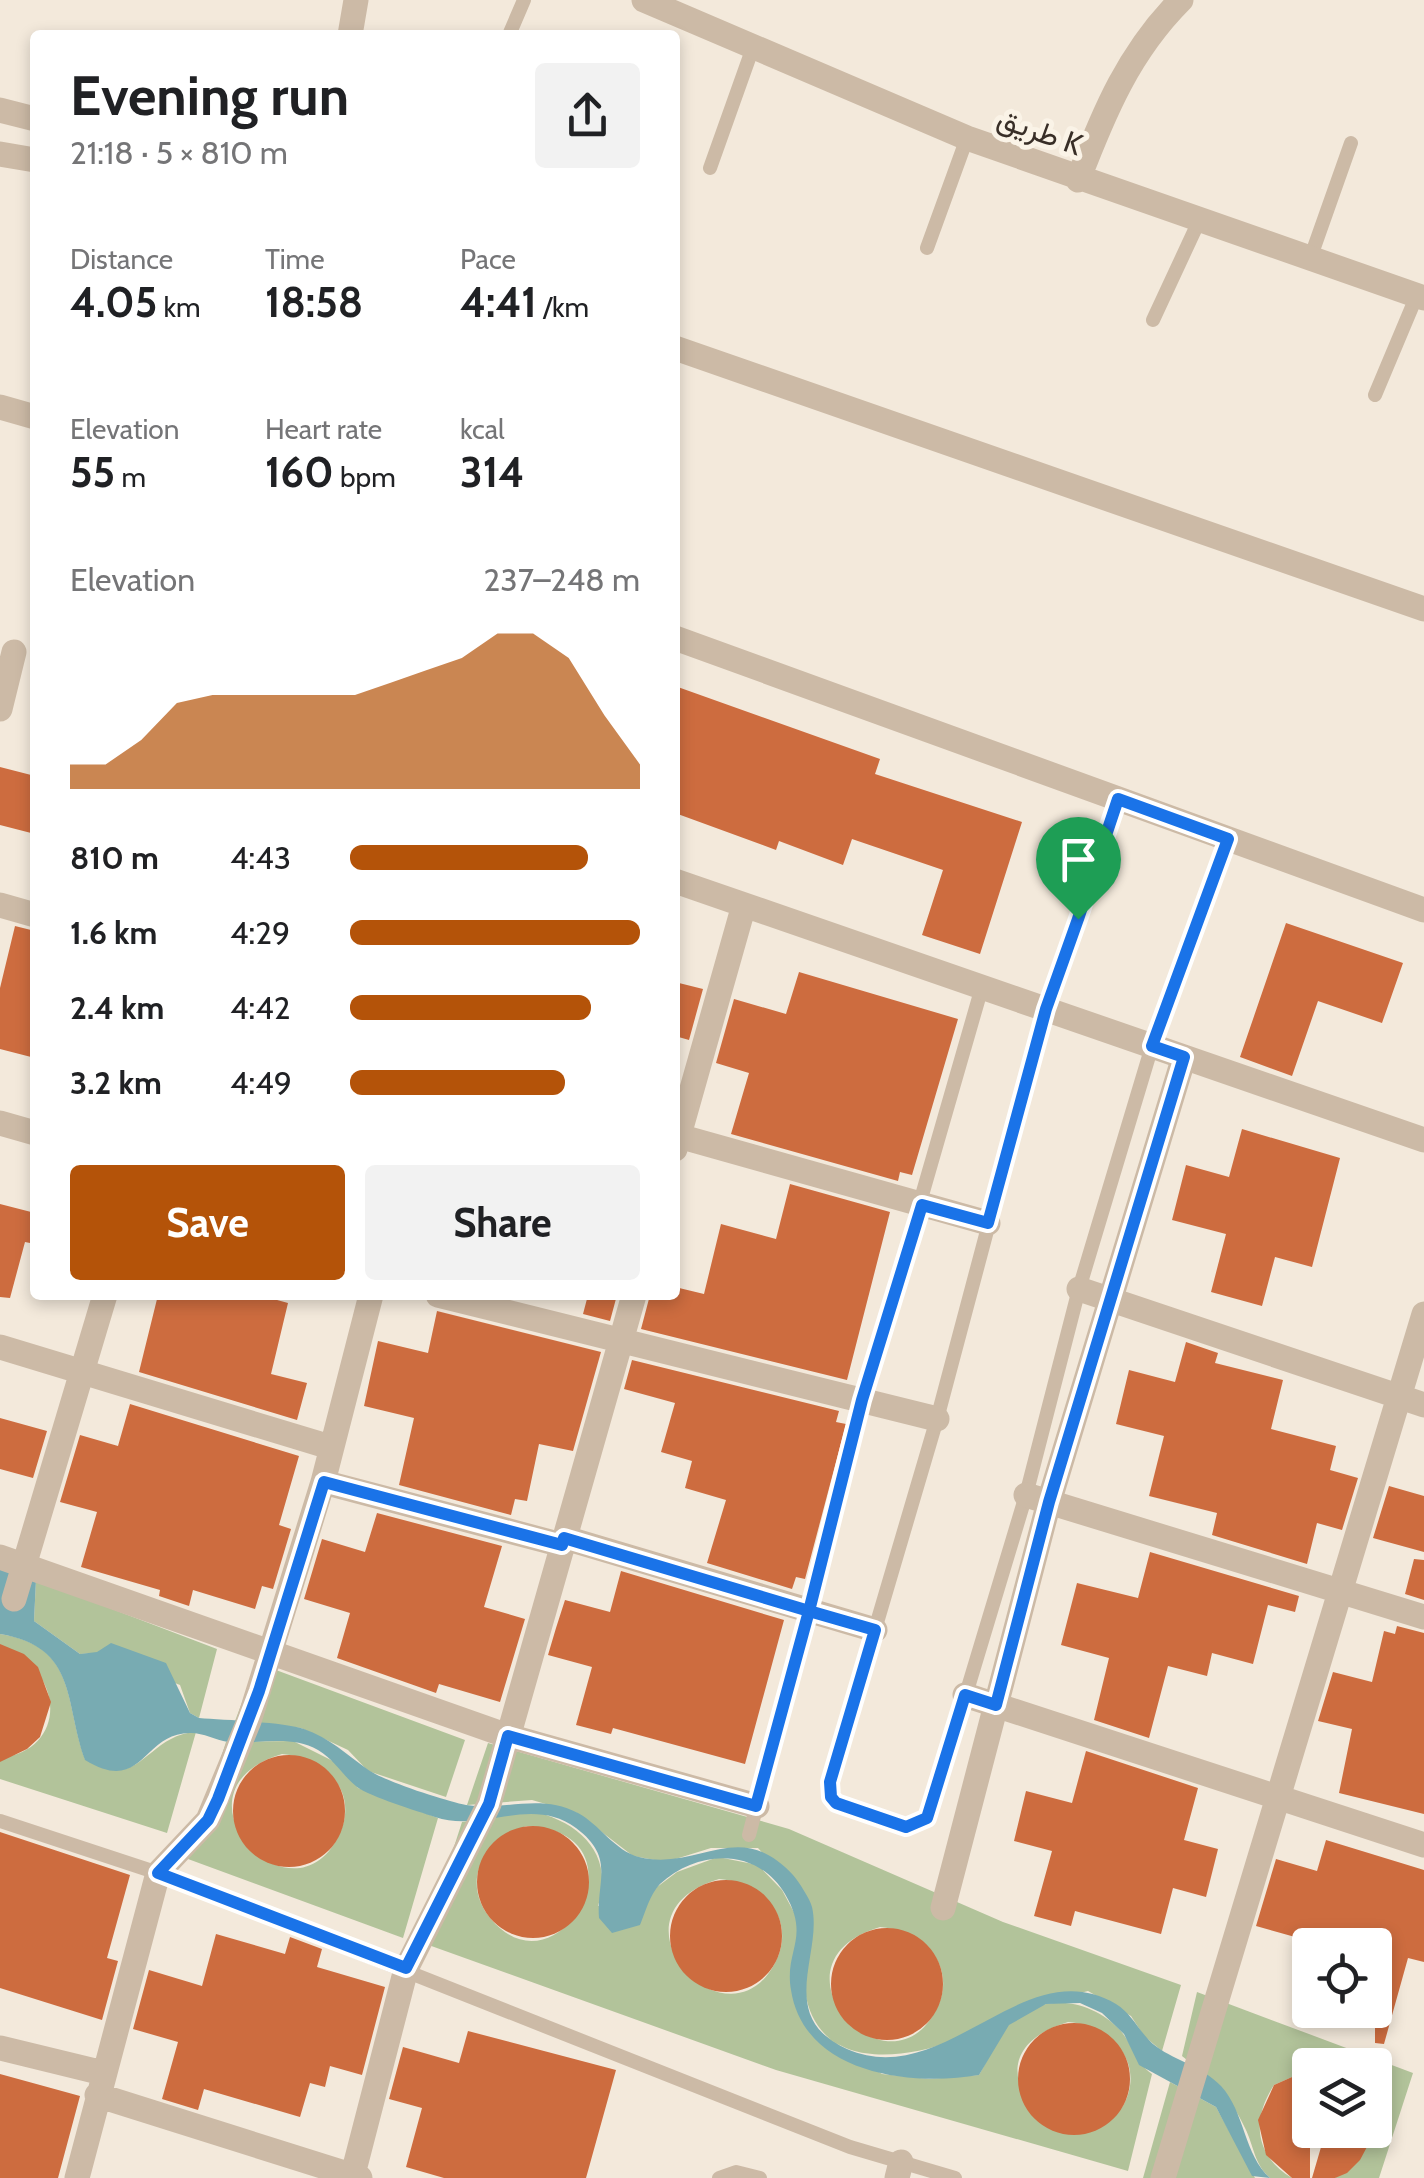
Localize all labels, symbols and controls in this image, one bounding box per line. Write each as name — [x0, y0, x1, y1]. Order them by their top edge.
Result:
text: Evening run — [70, 62, 349, 129]
button: share — [535, 63, 640, 168]
street label: طريق K — [993, 99, 1087, 163]
text: 21:18 · 5 × 810 m — [70, 133, 288, 172]
text: Distance — [70, 242, 173, 276]
text: Time — [265, 242, 325, 276]
text: Pace — [460, 242, 516, 276]
text: 4.05 — [70, 276, 157, 328]
text: 18:58 — [265, 276, 363, 328]
text: 4:41 — [460, 276, 537, 328]
text: km — [157, 290, 201, 324]
text: /km — [537, 290, 589, 324]
text: Elevation — [70, 412, 179, 446]
text: Heart rate — [265, 412, 382, 446]
text: kcal — [460, 412, 505, 446]
text: 55 — [70, 446, 115, 498]
text: 160 — [265, 446, 334, 498]
text: 314 — [460, 446, 524, 498]
text: m — [115, 460, 146, 494]
text: bpm — [334, 460, 396, 494]
text: Elevation — [70, 560, 195, 599]
text: 237–248 m — [484, 560, 640, 599]
pin — [1036, 817, 1121, 920]
icon: arrive — [1051, 832, 1106, 887]
text: 810 m — [70, 838, 159, 877]
text: 4:43 — [230, 838, 291, 877]
text: 1.6 km — [70, 913, 157, 952]
text: 4:29 — [230, 913, 290, 952]
text: 2.4 km — [70, 988, 164, 1027]
text: 4:42 — [230, 988, 290, 1027]
text: 3.2 km — [70, 1063, 162, 1102]
text: 4:49 — [230, 1063, 292, 1102]
button: Save — [70, 1165, 345, 1280]
button: Share — [365, 1165, 640, 1280]
map controls — [1292, 1928, 1392, 2148]
button: locate — [1292, 1928, 1392, 2028]
button: layers — [1292, 2048, 1392, 2148]

